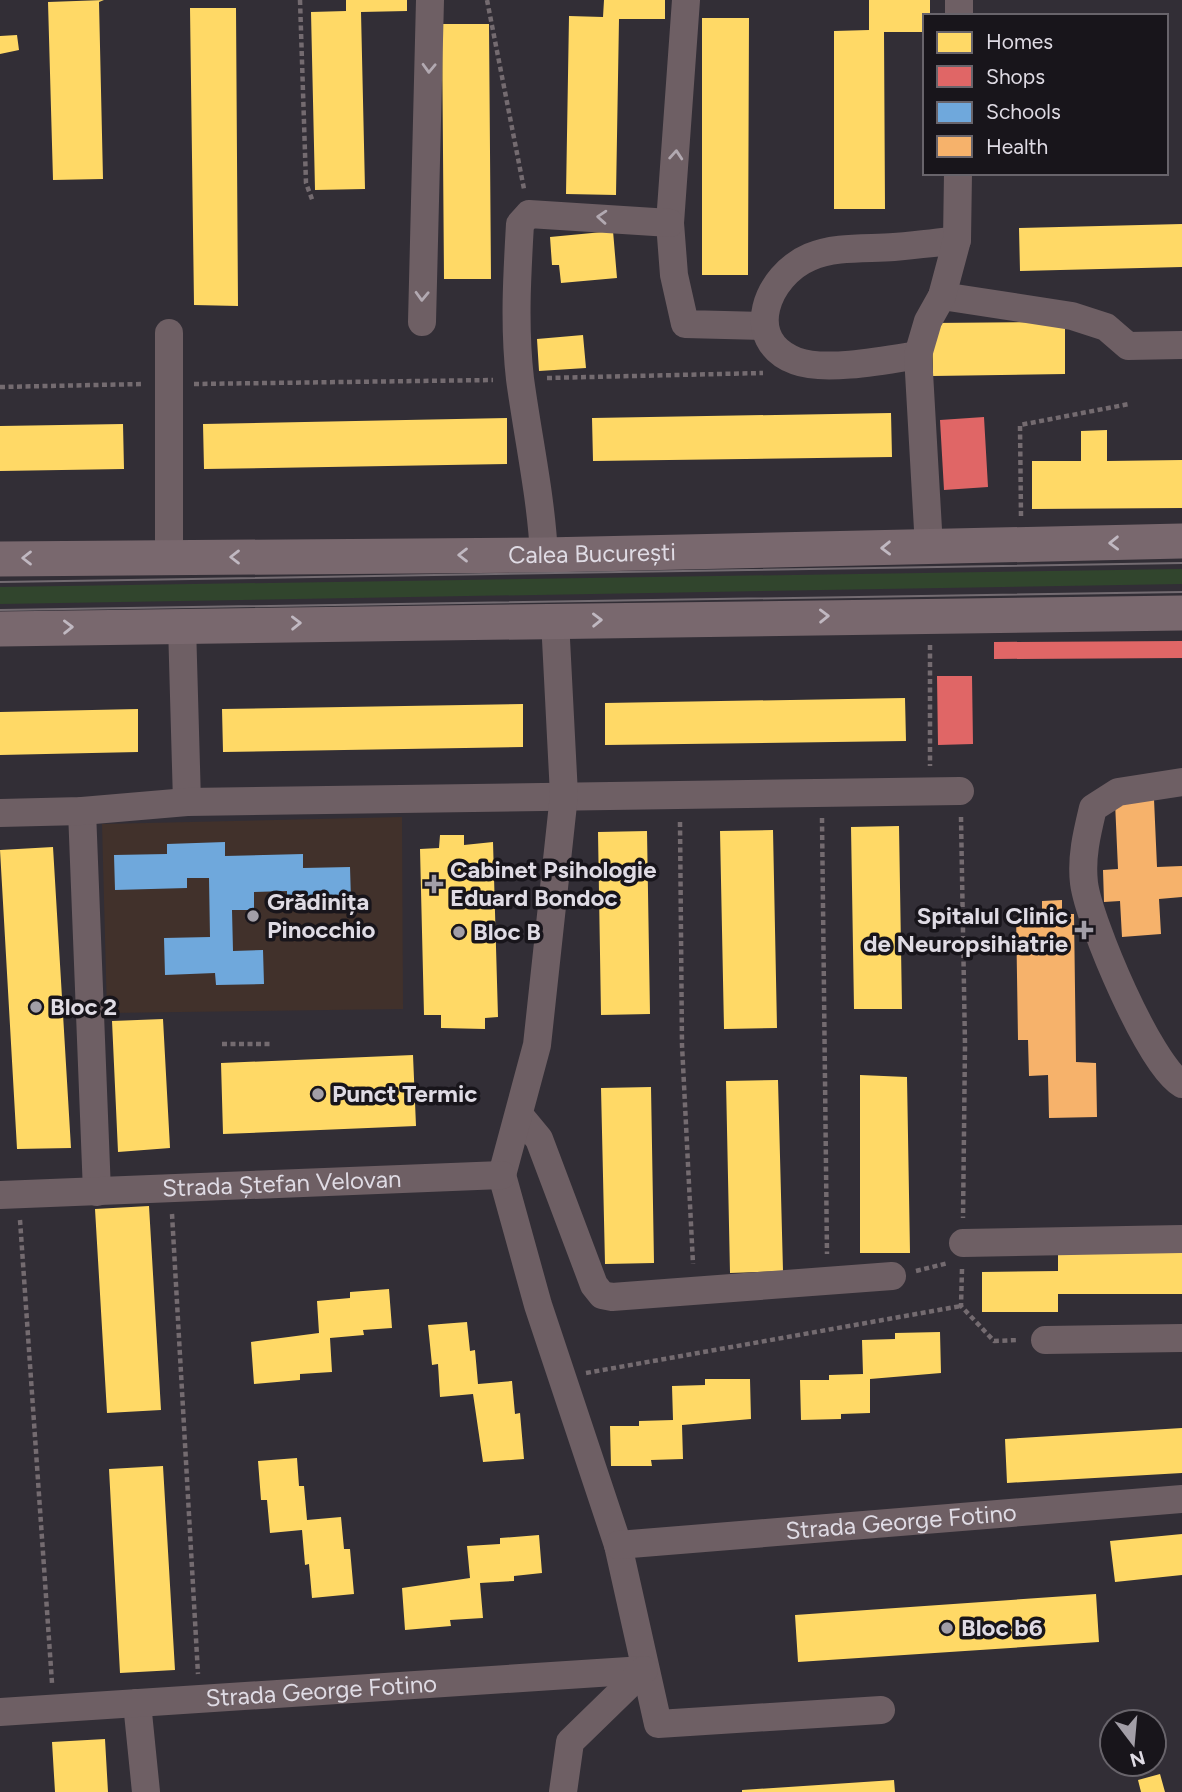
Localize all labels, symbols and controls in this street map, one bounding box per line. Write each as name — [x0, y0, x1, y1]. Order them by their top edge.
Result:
legend — [923, 14, 1168, 175]
text: Homes — [986, 29, 1053, 54]
one-way arrow — [421, 63, 436, 74]
text: Shops — [986, 64, 1045, 89]
text: Schools — [986, 99, 1061, 124]
text: Health — [986, 134, 1048, 159]
one-way arrow — [668, 149, 683, 160]
one-way arrow — [596, 210, 607, 225]
one-way arrow — [415, 290, 430, 301]
one-way arrow — [1108, 535, 1119, 551]
street label: Calea București — [508, 537, 676, 569]
one-way arrow — [881, 540, 891, 556]
one-way arrow — [457, 547, 468, 563]
one-way arrow — [230, 549, 240, 565]
one-way arrow — [21, 550, 32, 566]
one-way arrow — [819, 609, 830, 624]
one-way arrow — [591, 612, 602, 627]
one-way arrow — [290, 616, 301, 631]
one-way arrow — [63, 620, 74, 635]
place label: Cabinet Psihologie Eduard Bondoc — [450, 855, 656, 912]
marker: Cabinet Psihologie Eduard Bondoc — [424, 874, 444, 894]
place label: Grădinița Pinocchio — [267, 887, 376, 944]
place label: Spitalul Clinic de Neuropsihiatrie — [863, 901, 1068, 958]
marker: Grădinița Pinocchio — [245, 908, 261, 924]
place label: Bloc B — [473, 917, 541, 946]
marker: Spitalul Clinic de Neuropsihiatrie — [1074, 920, 1094, 940]
marker: Bloc B — [451, 924, 467, 940]
place label: Bloc 2 — [50, 992, 117, 1021]
marker: Bloc 2 — [28, 999, 44, 1015]
place label: Punct Termic — [332, 1079, 477, 1108]
marker: Punct Termic — [310, 1086, 326, 1102]
street label: Strada Ștefan Velovan — [162, 1164, 402, 1203]
street label: Strada George Fotino — [784, 1498, 1018, 1545]
place label: Bloc b6 — [961, 1613, 1043, 1642]
marker: Bloc b6 — [939, 1620, 955, 1636]
street label: Strada George Fotino — [205, 1669, 438, 1713]
north arrow — [1098, 1708, 1168, 1778]
text: N — [1127, 1746, 1148, 1772]

